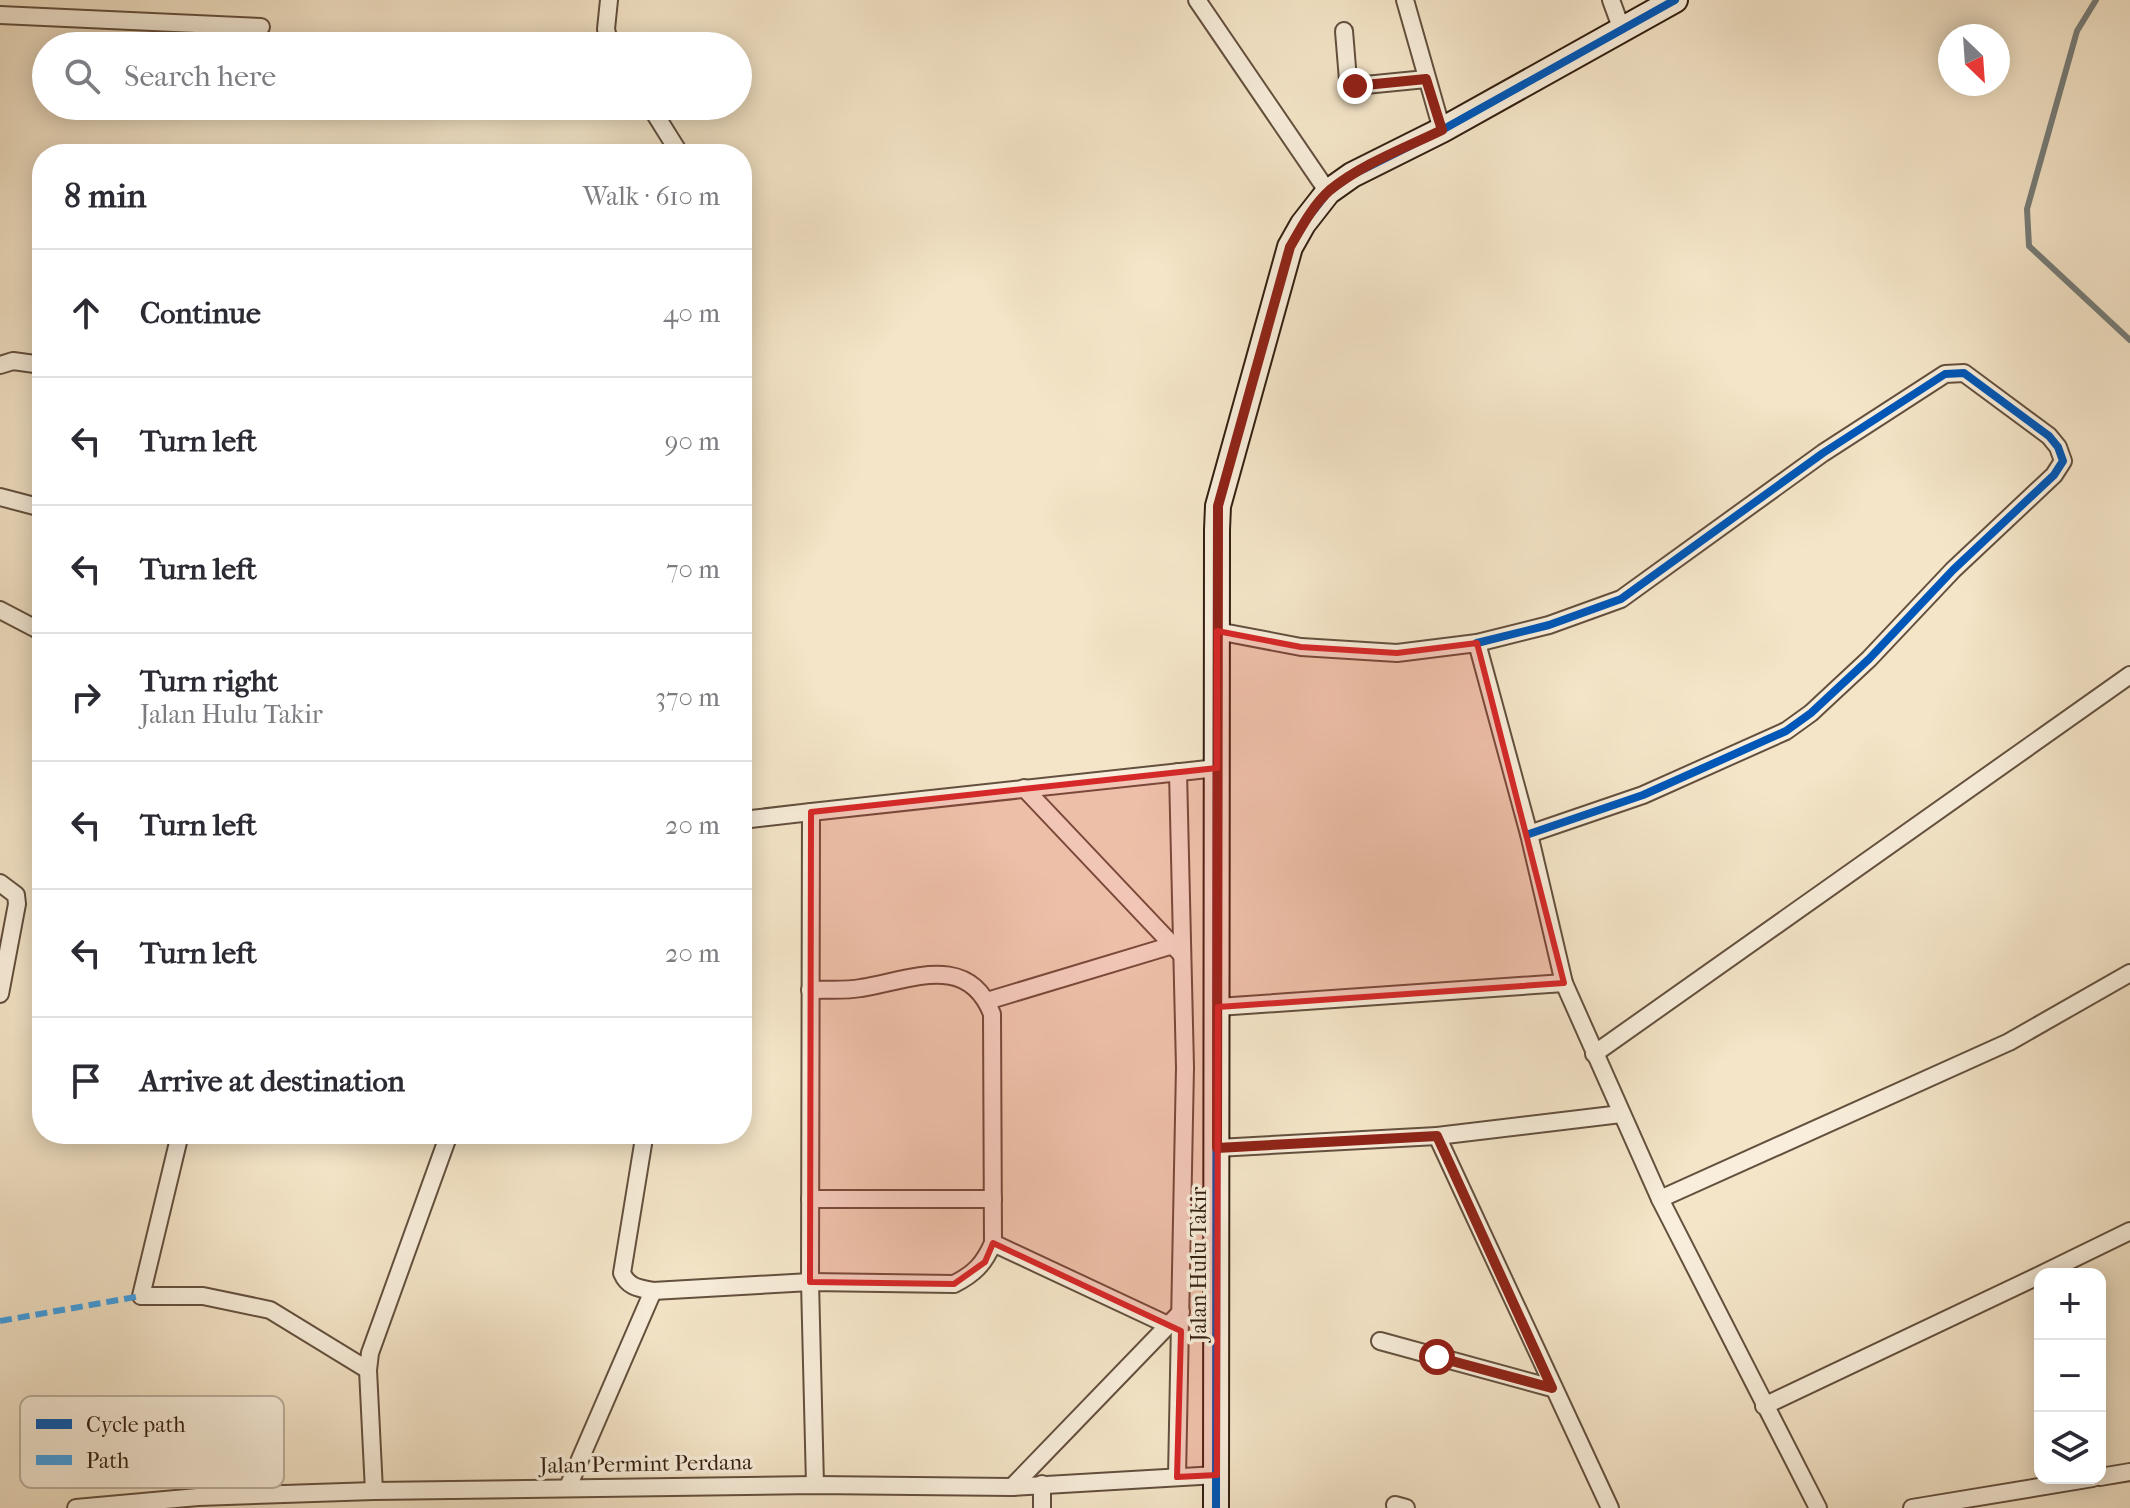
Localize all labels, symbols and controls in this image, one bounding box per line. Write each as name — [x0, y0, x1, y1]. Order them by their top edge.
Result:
north arrow — [1938, 24, 2010, 96]
search box — [32, 32, 752, 120]
icon: search — [60, 54, 104, 98]
text: Search here — [124, 59, 276, 94]
route end — [1337, 68, 1373, 104]
text: 8 min — [64, 176, 146, 216]
text: Walk · 610 m — [583, 181, 720, 212]
icon: ahead — [64, 291, 108, 335]
text: Continue — [140, 296, 261, 331]
text: 40 m — [663, 298, 720, 329]
icon: left — [64, 419, 108, 463]
text: Turn left — [140, 424, 257, 459]
text: 90 m — [665, 426, 720, 457]
icon: left — [64, 547, 108, 591]
text: Turn left — [140, 552, 257, 587]
text: 70 m — [666, 554, 720, 585]
text: Turn right — [140, 664, 278, 699]
icon: right — [64, 675, 108, 719]
text: 370 m — [655, 682, 720, 713]
text: Jalan Hulu Takir — [140, 699, 323, 730]
icon: left — [64, 803, 108, 847]
text: Turn left — [140, 808, 257, 843]
text: 20 m — [665, 810, 720, 841]
icon: left — [64, 931, 108, 975]
text: Turn left — [140, 936, 257, 971]
text: 20 m — [665, 938, 720, 969]
icon: arrive — [64, 1059, 108, 1103]
text: Arrive at destination — [140, 1064, 405, 1099]
street label: Jalan Hulu Takir — [1186, 1186, 1212, 1343]
map controls — [2034, 1268, 2106, 1484]
button: + — [2034, 1268, 2106, 1340]
route start — [1419, 1339, 1455, 1375]
button: − — [2034, 1340, 2106, 1412]
legend — [20, 1396, 284, 1488]
text: Cycle path — [86, 1412, 186, 1438]
button: layers — [2034, 1412, 2106, 1484]
text: Path — [86, 1448, 130, 1474]
street label: Jalan Permint Perdana — [538, 1449, 753, 1479]

